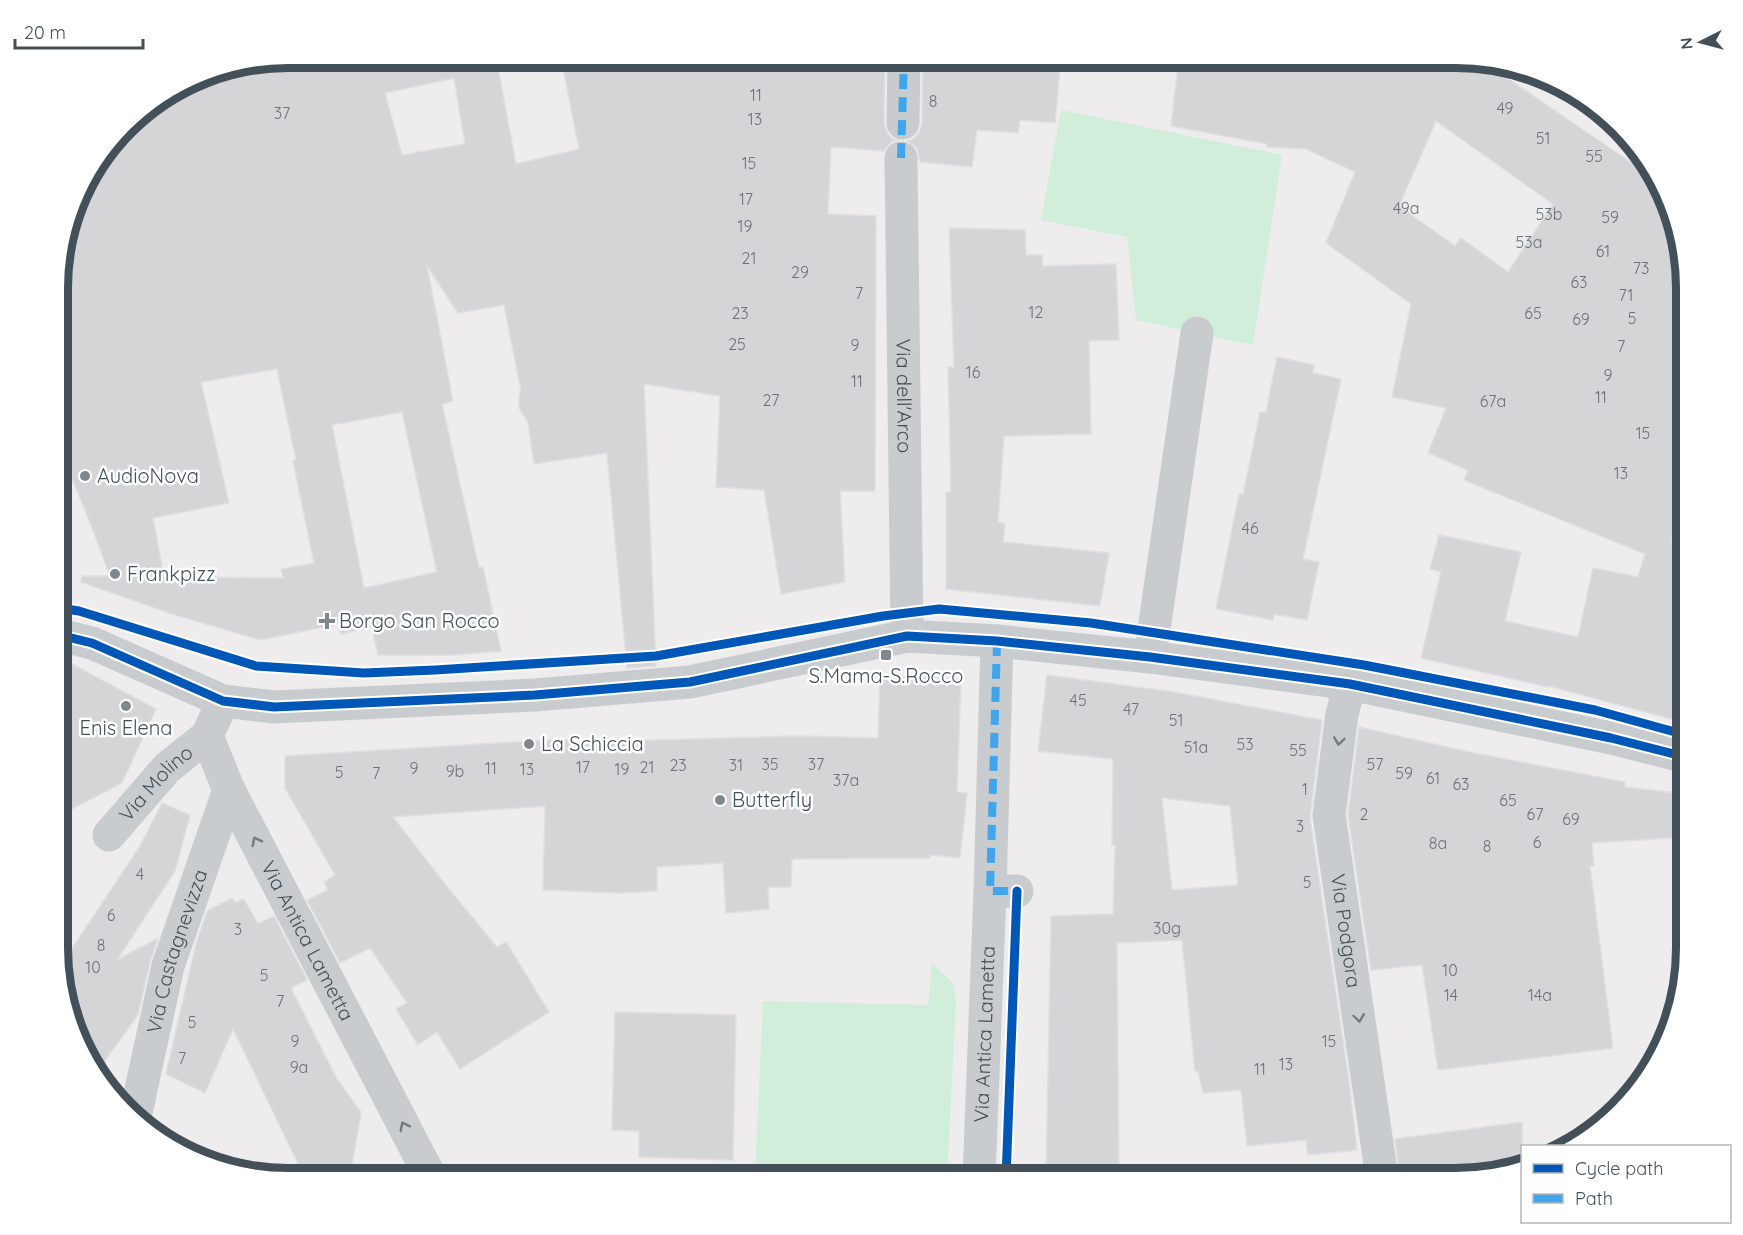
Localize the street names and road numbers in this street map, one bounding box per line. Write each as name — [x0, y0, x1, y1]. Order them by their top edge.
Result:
street label: Via dell'Arco — [891, 339, 918, 453]
street label: Via Molino — [113, 739, 198, 826]
street label: Via Antica Lametta — [256, 857, 360, 1025]
street label: Via Castagnevizza — [141, 866, 213, 1036]
street label: Via Podgora — [1326, 872, 1367, 989]
street label: Via Antica Lametta — [968, 945, 1000, 1123]

